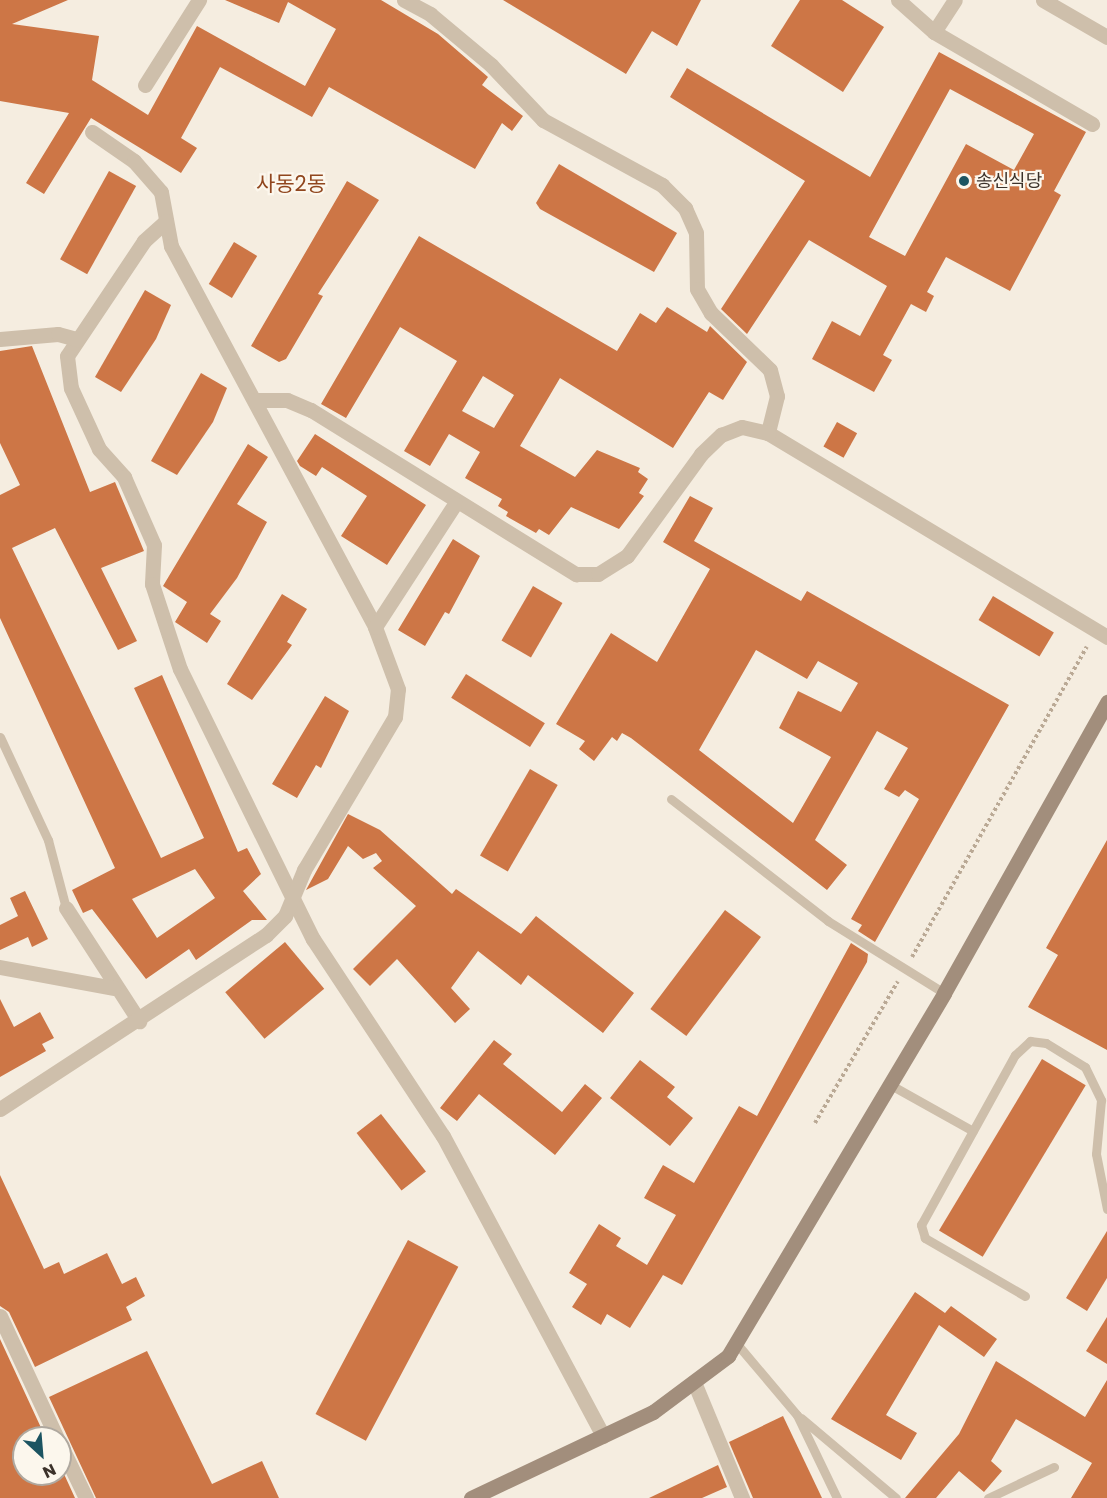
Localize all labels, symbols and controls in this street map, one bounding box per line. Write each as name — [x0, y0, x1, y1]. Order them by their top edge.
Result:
place label: 송신식당 — [976, 170, 1042, 192]
district label: 사동2동 — [256, 171, 326, 197]
marker: 송신식당 — [957, 174, 971, 188]
north arrow — [12, 1426, 72, 1486]
text: N — [39, 1458, 60, 1484]

